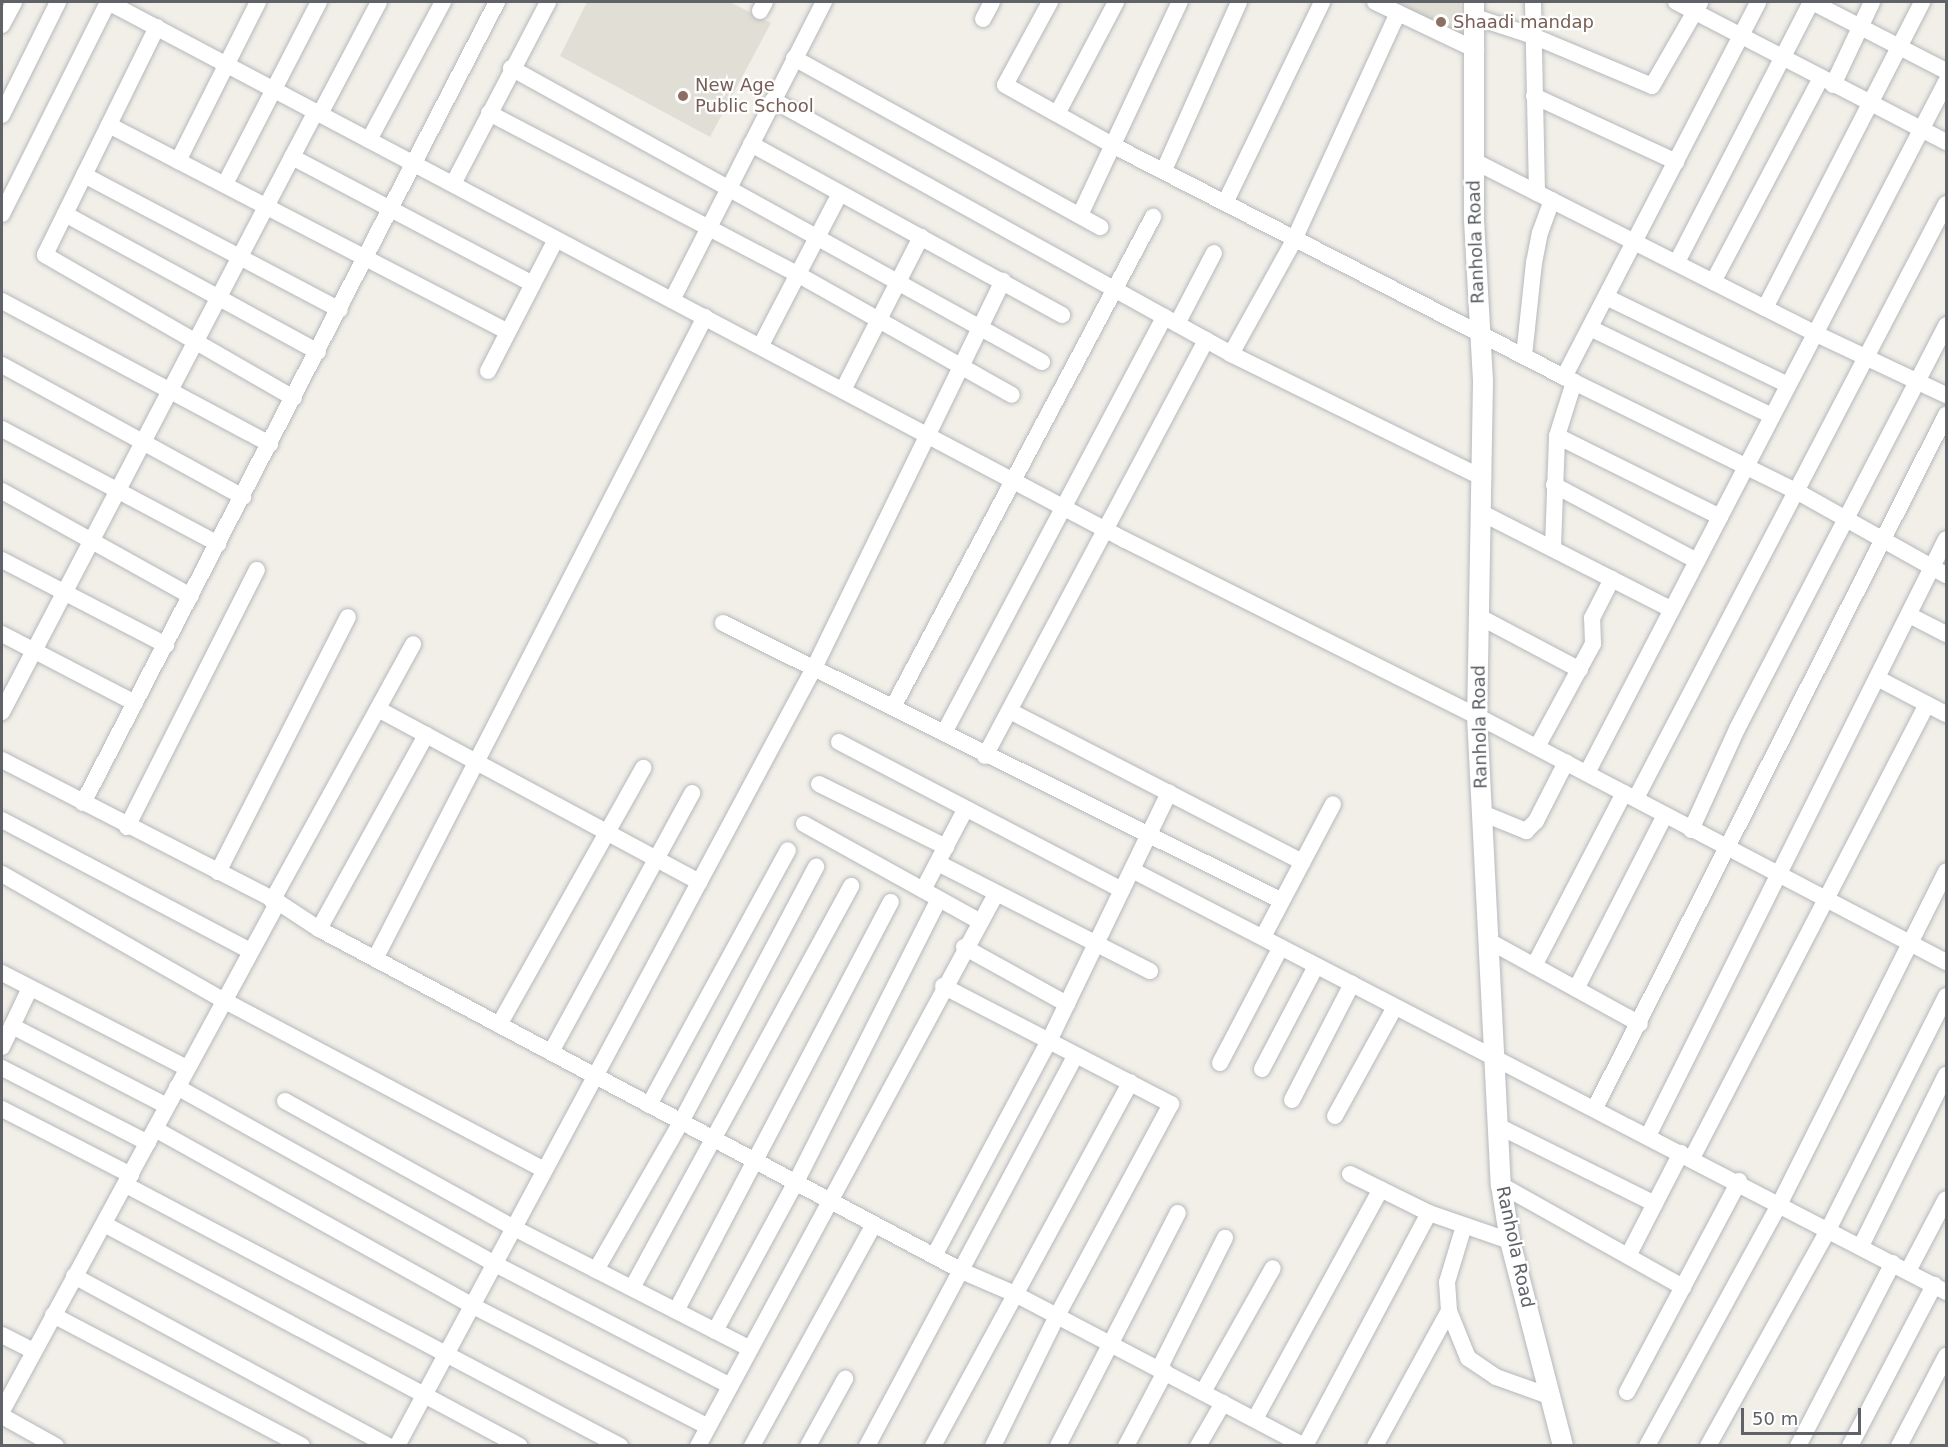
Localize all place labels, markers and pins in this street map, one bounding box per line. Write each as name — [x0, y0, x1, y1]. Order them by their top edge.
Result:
place label: Shaadi mandap — [1453, 11, 1594, 33]
marker: Shaadi mandap — [1434, 15, 1448, 29]
place label: New Age Public School — [695, 75, 814, 118]
marker: New Age Public School — [676, 89, 690, 103]

